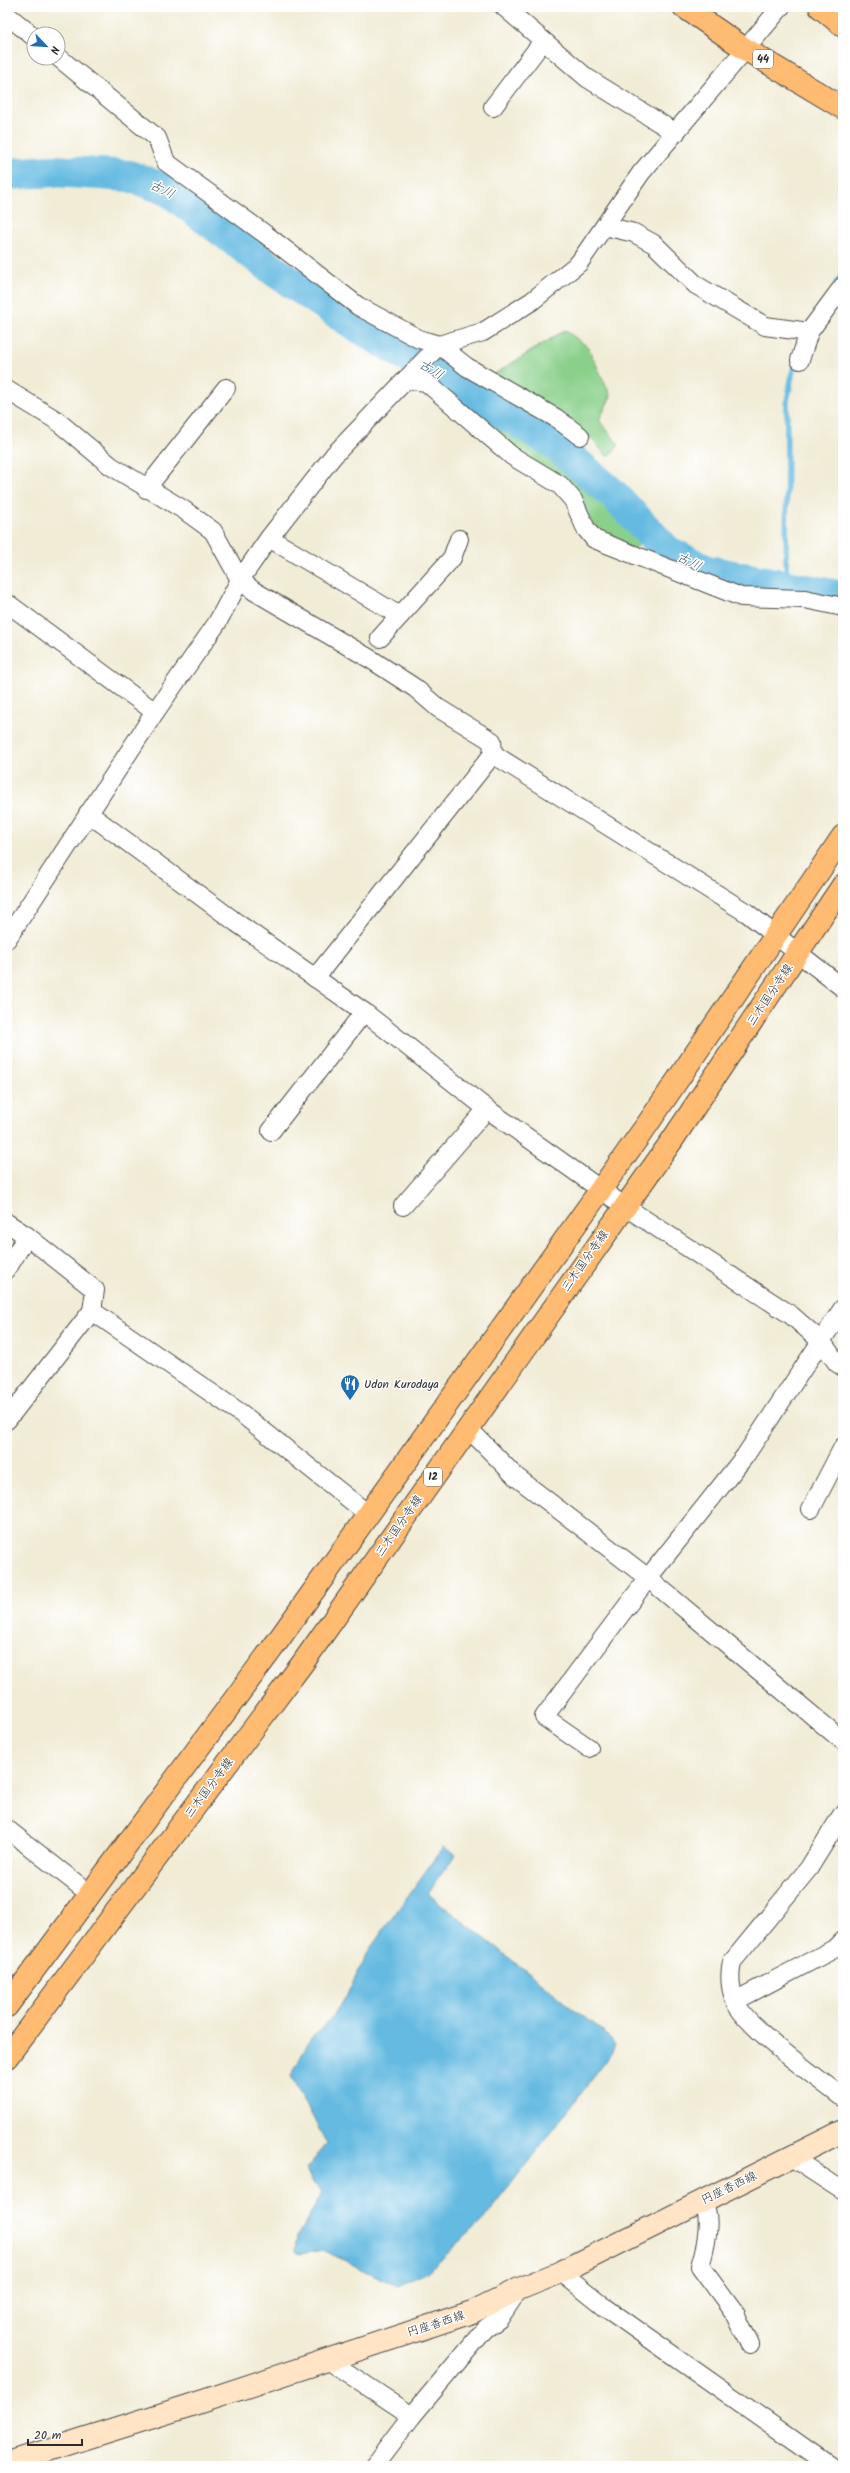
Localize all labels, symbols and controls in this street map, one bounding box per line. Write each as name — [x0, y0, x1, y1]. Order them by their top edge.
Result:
north arrow — [26, 26, 66, 66]
text: N — [45, 43, 64, 57]
road number: 44 — [753, 50, 773, 68]
water label: 古川 — [146, 175, 178, 205]
water label: 古川 — [414, 354, 448, 386]
water label: 古川 — [673, 547, 705, 577]
street label: 三木国分寺線 — [742, 960, 798, 1030]
street label: 三木国分寺線 — [557, 1226, 613, 1296]
restaurant icon: Udon Kurodaya — [339, 1373, 361, 1401]
place label: Udon Kurodaya — [364, 1375, 439, 1394]
road number: 12 — [424, 1468, 442, 1486]
street label: 三木国分寺線 — [371, 1491, 427, 1561]
street label: 三木国分寺線 — [180, 1754, 238, 1822]
street label: 円座香西線 — [698, 2166, 760, 2210]
street label: 円座香西線 — [405, 2306, 467, 2342]
scale bar — [28, 2421, 82, 2447]
text: 20 m — [34, 2426, 62, 2445]

